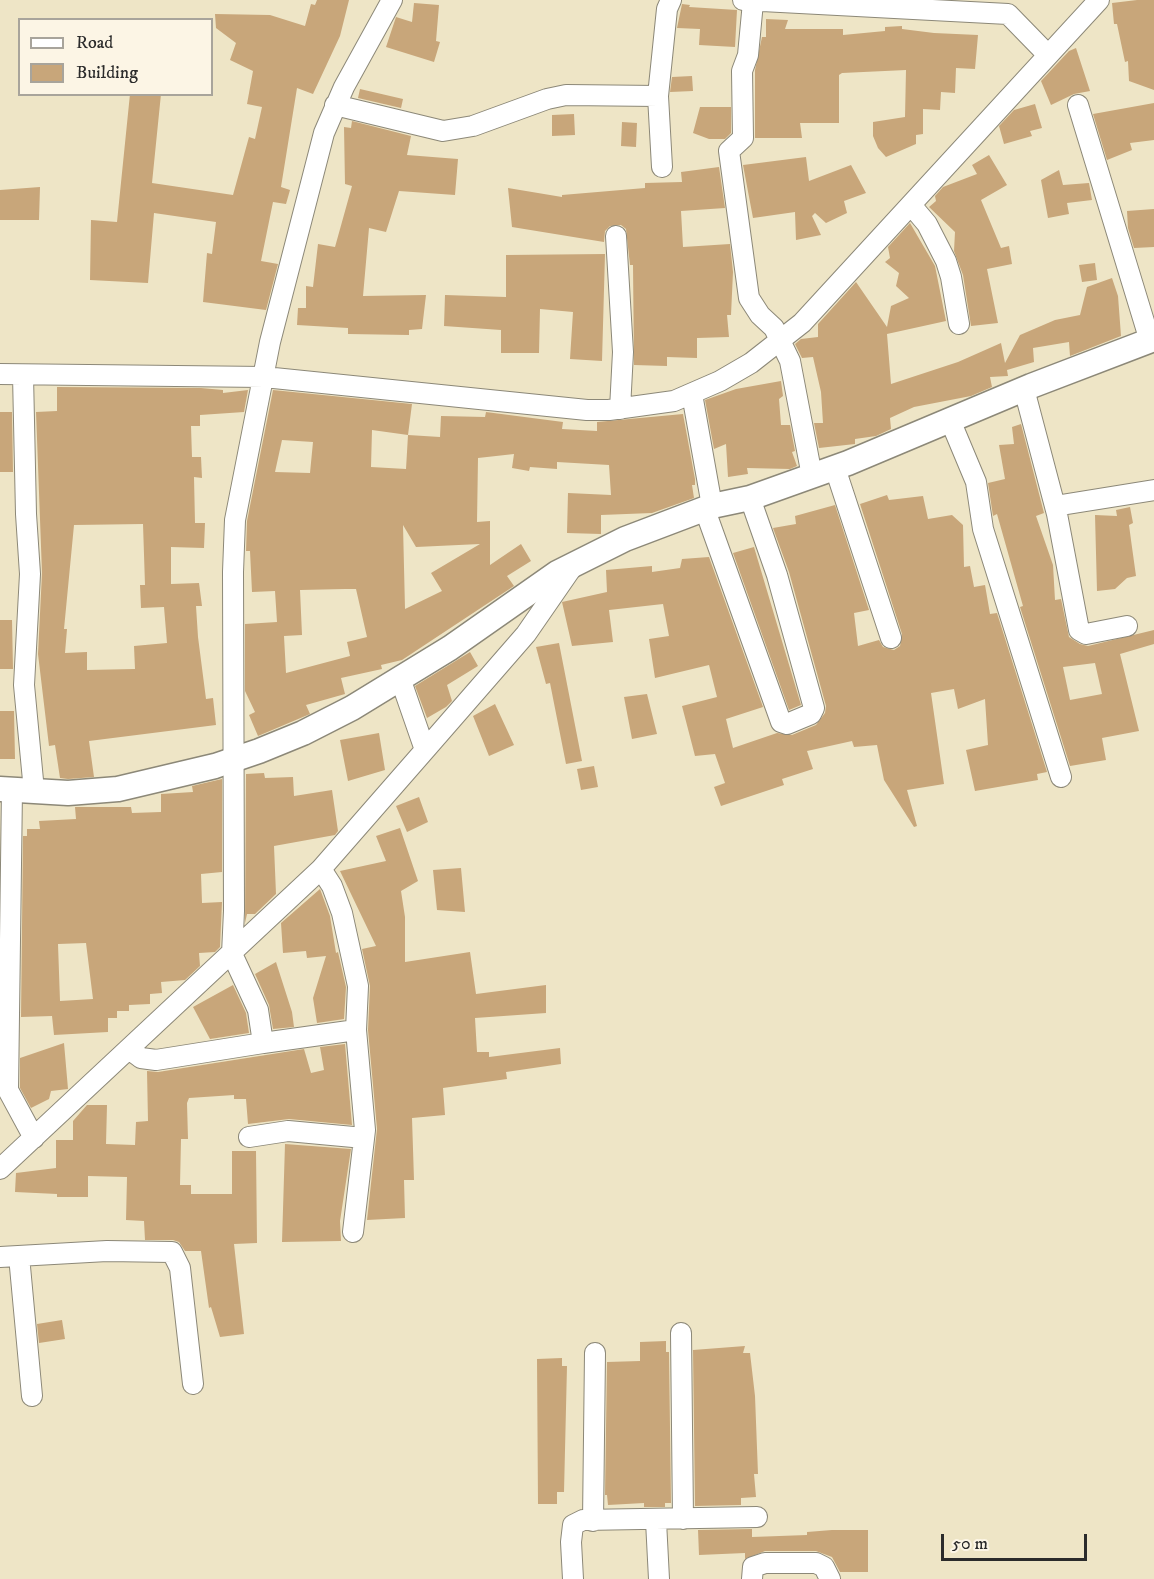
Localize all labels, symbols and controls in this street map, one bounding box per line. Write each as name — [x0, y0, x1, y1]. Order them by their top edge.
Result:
legend — [18, 18, 213, 96]
text: Road — [76, 32, 113, 54]
text: Building — [76, 62, 138, 84]
scale bar — [944, 1522, 1090, 1560]
text: 50 m — [952, 1533, 988, 1555]

